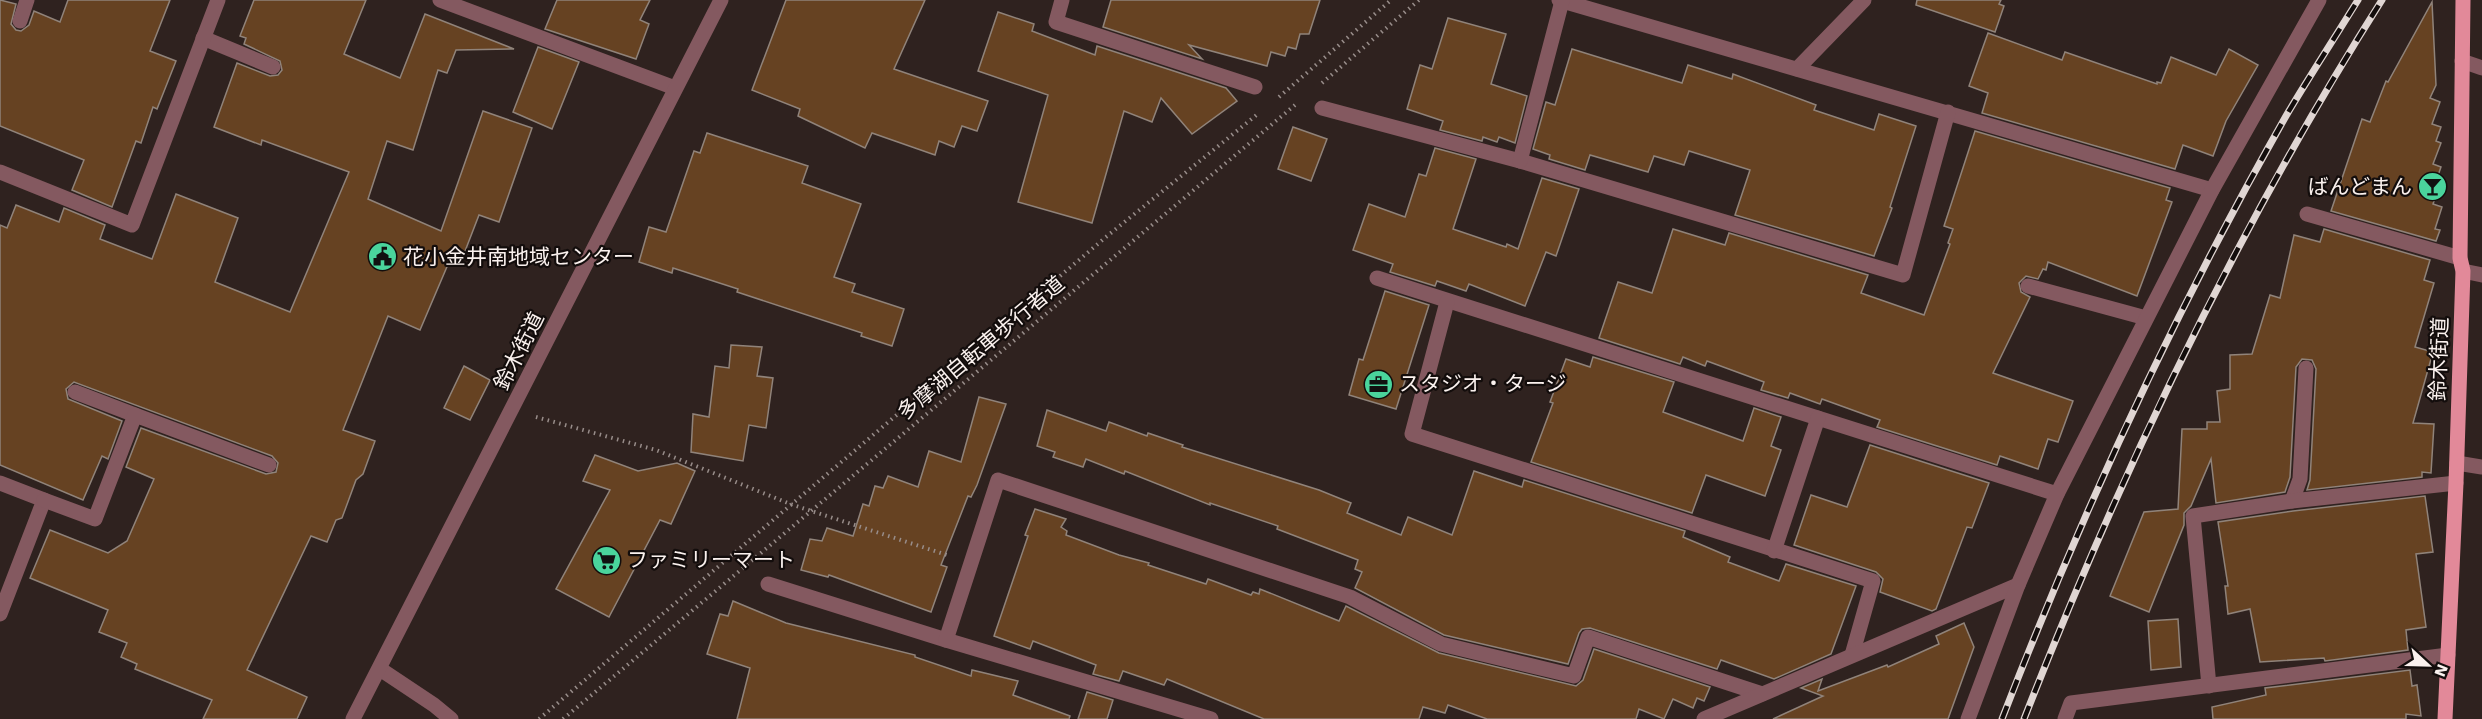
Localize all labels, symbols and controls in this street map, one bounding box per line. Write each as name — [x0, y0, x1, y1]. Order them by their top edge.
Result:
bar icon: ばんどまん — [2417, 171, 2449, 203]
place label: ばんどまん — [2308, 174, 2412, 199]
public building icon: 花小金井南地域センター — [366, 241, 398, 273]
place label: 花小金井南地域センター — [403, 244, 634, 269]
street label: 多摩湖自転車歩行者道 — [892, 271, 1069, 425]
street label: 鈴木街道 — [488, 308, 549, 394]
street label: 鈴木街道 — [2425, 317, 2452, 401]
office icon: スタジオ・タージ — [1362, 368, 1394, 400]
place label: スタジオ・タージ — [1399, 371, 1567, 396]
supermarket icon: ファミリーマート — [590, 544, 622, 576]
place label: ファミリーマート — [627, 547, 795, 572]
north arrow — [2398, 635, 2458, 695]
text: N — [2430, 661, 2452, 679]

